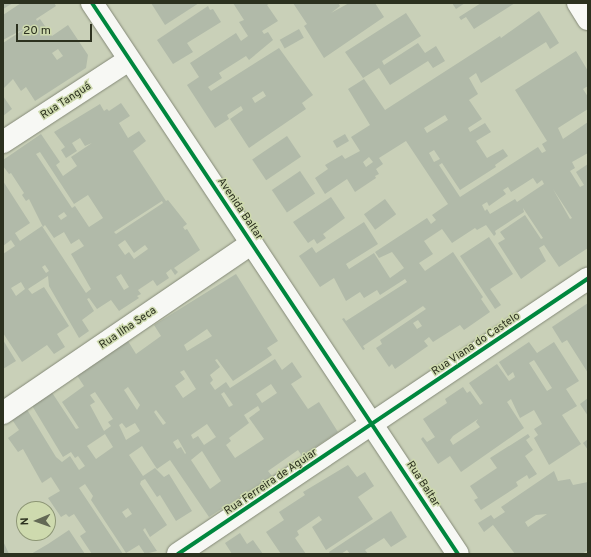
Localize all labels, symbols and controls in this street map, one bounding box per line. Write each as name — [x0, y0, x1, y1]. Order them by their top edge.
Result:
scale bar — [18, 16, 94, 42]
text: 20 m — [23, 23, 51, 39]
street label: Rua Tanguá — [38, 80, 94, 122]
street label: Avenida Baltar — [214, 175, 266, 243]
street label: Rua Ilha Seca — [97, 304, 159, 352]
street label: Rua Viana do Castelo — [429, 309, 523, 379]
street label: Rua Ferreira de Aguiar — [222, 446, 320, 518]
street label: Rua Baltar — [403, 459, 443, 509]
north arrow — [16, 501, 56, 541]
text: N — [18, 517, 32, 526]

